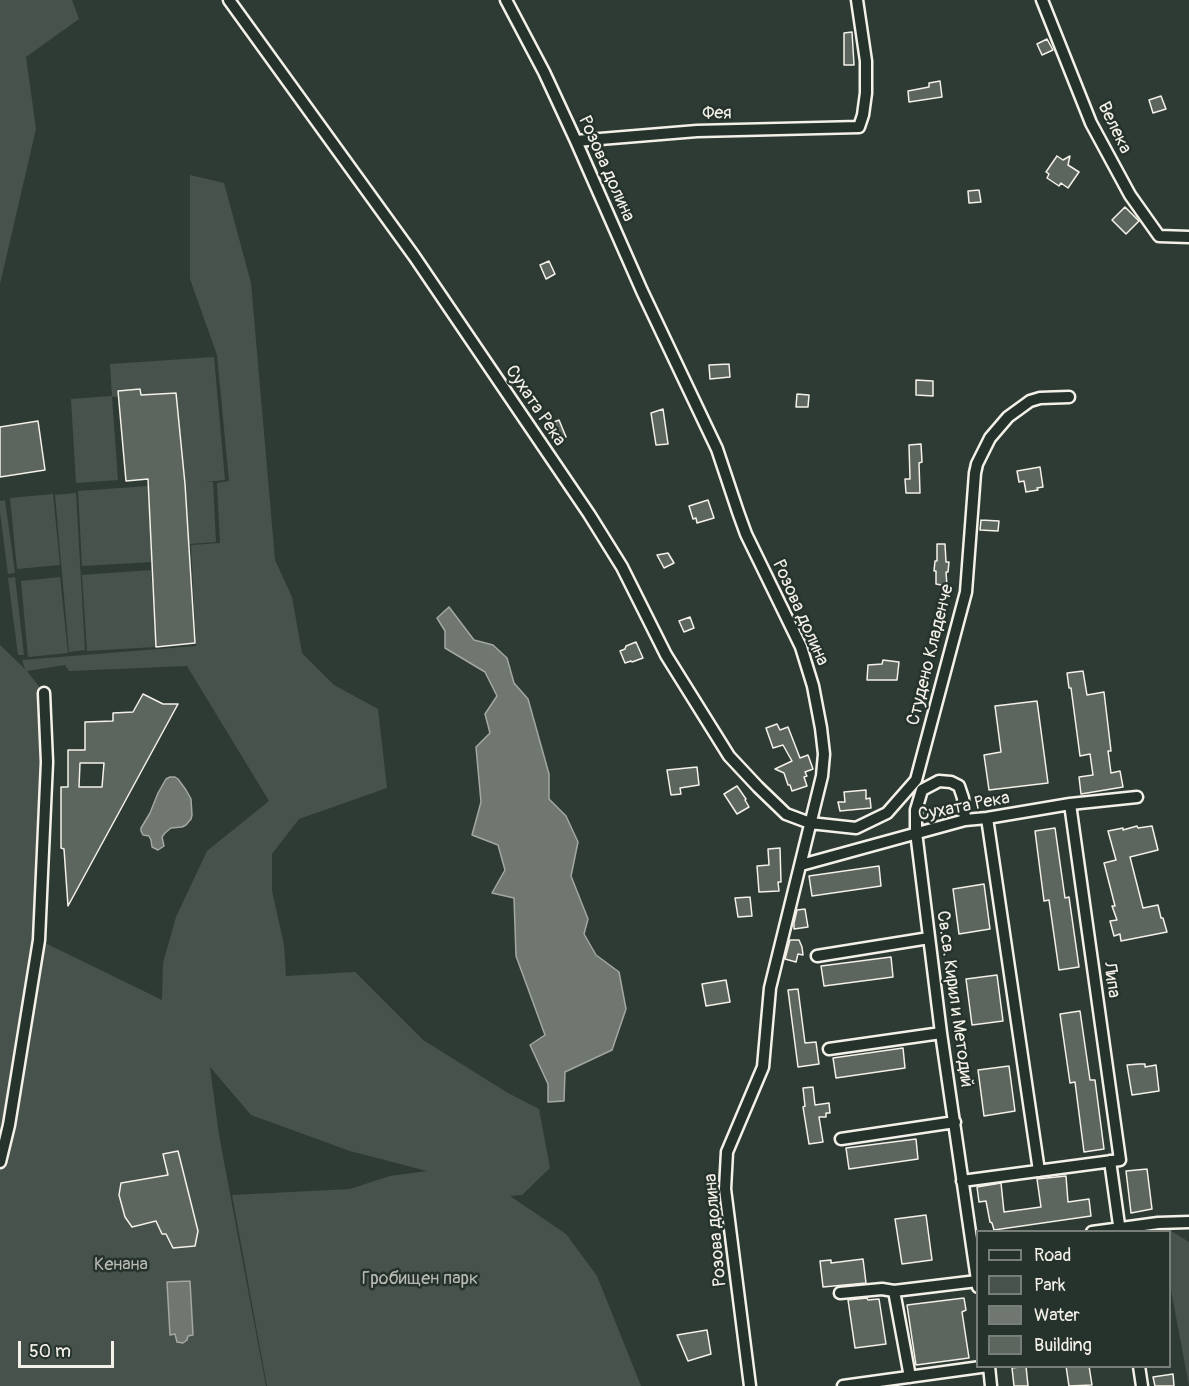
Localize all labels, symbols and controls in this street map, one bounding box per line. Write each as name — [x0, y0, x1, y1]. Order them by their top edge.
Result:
street label: Велека — [1092, 99, 1136, 157]
street label: Фея — [702, 103, 732, 125]
street label: Розова долина — [573, 113, 639, 225]
street label: Сухата Река — [500, 361, 570, 451]
street label: Розова долина — [767, 557, 833, 669]
street label: Студено Кладенче — [903, 582, 959, 728]
street label: Сухата Река — [916, 788, 1012, 826]
street label: Св.св. Кирил и Методий — [931, 909, 977, 1089]
street label: Липа — [1098, 961, 1124, 999]
street label: Розова долина — [700, 1173, 732, 1287]
legend — [976, 1230, 1171, 1368]
text: Road — [1034, 1244, 1071, 1267]
park label: Кенана — [94, 1254, 148, 1276]
park label: Гробищен парк — [362, 1268, 478, 1290]
text: Park — [1034, 1274, 1066, 1297]
text: Water — [1034, 1304, 1080, 1327]
scale bar — [21, 1329, 117, 1367]
text: Building — [1034, 1334, 1092, 1357]
text: 50 m — [29, 1340, 71, 1363]

